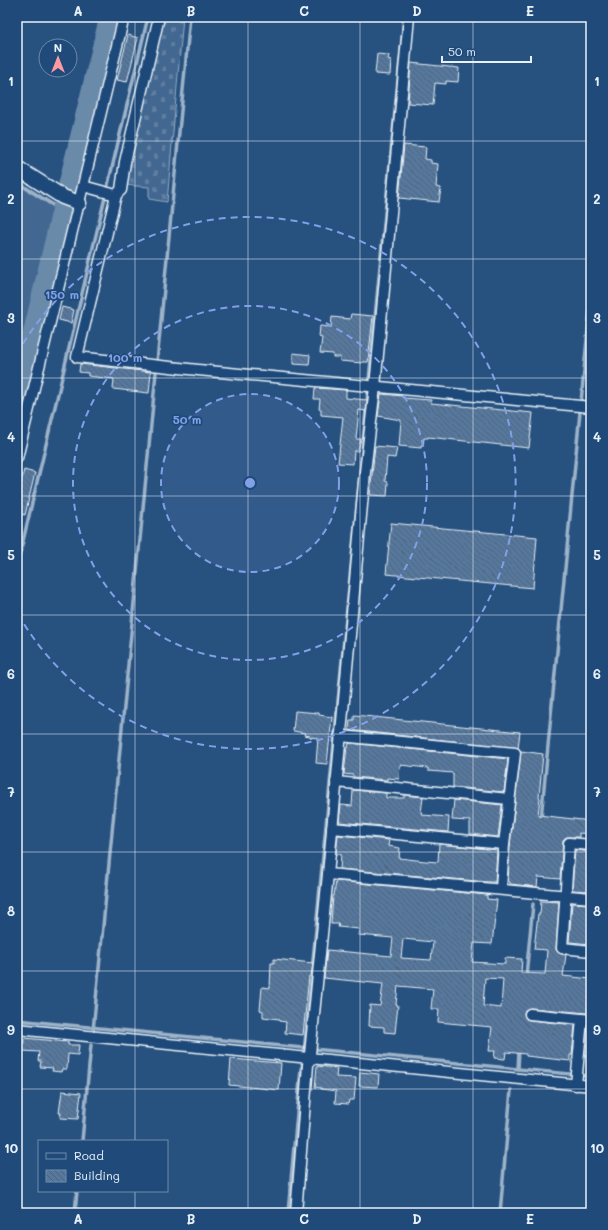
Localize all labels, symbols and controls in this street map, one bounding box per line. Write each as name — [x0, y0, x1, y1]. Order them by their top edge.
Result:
text: A — [73, 2, 83, 19]
text: B — [187, 2, 196, 19]
text: C — [299, 2, 309, 19]
text: D — [412, 2, 422, 19]
text: E — [526, 2, 534, 19]
north arrow — [38, 38, 78, 78]
scale bar — [442, 38, 531, 64]
text: N — [54, 40, 62, 55]
text: 50 m — [448, 43, 476, 59]
text: 1 — [8, 72, 14, 89]
text: 1 — [594, 72, 600, 89]
text: 2 — [7, 190, 15, 207]
text: 2 — [593, 190, 601, 207]
text: 150 m — [45, 286, 79, 302]
text: 3 — [7, 309, 15, 326]
text: 3 — [593, 309, 601, 326]
text: 100 m — [108, 349, 142, 365]
text: 50 m — [173, 411, 201, 427]
text: 4 — [7, 428, 15, 445]
text: 4 — [593, 428, 601, 445]
centre of rings — [243, 476, 257, 490]
text: 5 — [7, 546, 15, 563]
text: 5 — [593, 546, 601, 563]
text: 6 — [7, 665, 15, 682]
text: 6 — [593, 665, 601, 682]
text: 7 — [7, 783, 15, 800]
text: 7 — [593, 783, 601, 800]
text: 8 — [7, 902, 15, 919]
text: 8 — [593, 902, 601, 919]
text: 9 — [7, 1021, 15, 1038]
text: 9 — [593, 1021, 601, 1038]
text: 10 — [4, 1139, 18, 1156]
text: 10 — [590, 1139, 604, 1156]
legend — [38, 1140, 168, 1192]
text: Road — [74, 1147, 104, 1163]
text: Building — [74, 1167, 120, 1183]
text: A — [73, 1210, 83, 1227]
text: B — [187, 1210, 196, 1227]
text: C — [299, 1210, 309, 1227]
text: D — [412, 1210, 422, 1227]
text: E — [526, 1210, 534, 1227]

